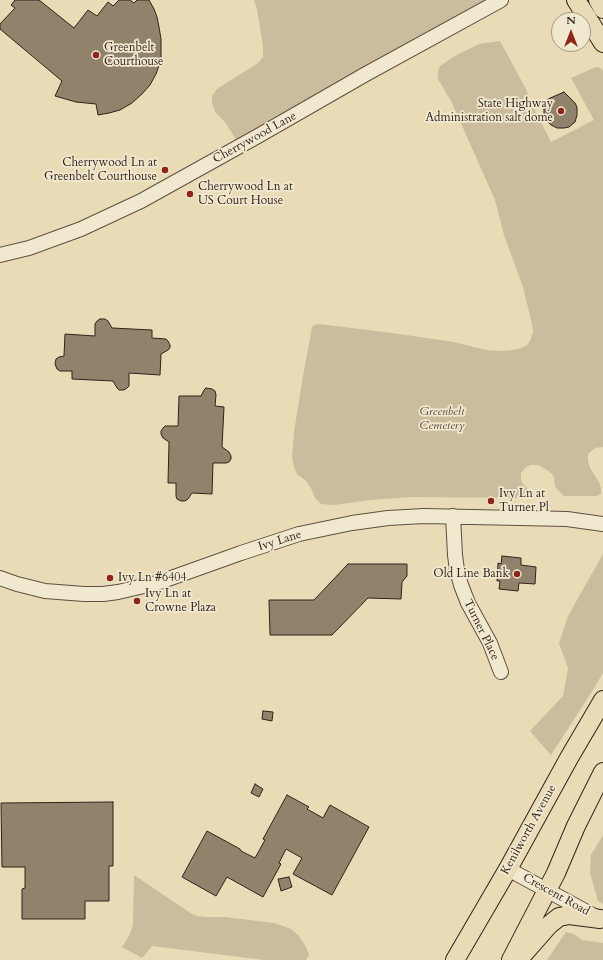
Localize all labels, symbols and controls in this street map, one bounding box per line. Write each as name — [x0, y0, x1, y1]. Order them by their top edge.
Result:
north arrow — [551, 12, 591, 52]
text: N — [566, 13, 576, 28]
place label: Greenbelt Courthouse — [104, 41, 164, 69]
marker: Greenbelt Courthouse — [91, 50, 101, 60]
place label: State Highway Administration salt dome — [426, 97, 553, 125]
marker: State Highway Administration salt dome — [556, 106, 566, 116]
street label: Cherrywood Lane — [211, 109, 299, 167]
place label: Cherrywood Ln at Greenbelt Courthouse — [44, 156, 157, 184]
marker: Cherrywood Ln at Greenbelt Courthouse — [160, 165, 170, 175]
place label: Cherrywood Ln at US Court House — [198, 180, 293, 208]
marker: Cherrywood Ln at US Court House — [185, 189, 195, 199]
park label: Greenbelt Cemetery — [419, 405, 465, 433]
place label: Ivy Ln at Turner Pl — [499, 487, 549, 515]
marker: Ivy Ln at Turner Pl — [486, 496, 496, 506]
street label: Ivy Lane — [257, 528, 303, 554]
place label: Old Line Bank — [433, 567, 509, 581]
marker: Old Line Bank — [512, 569, 522, 579]
place label: Ivy Ln #6404 — [118, 571, 187, 585]
marker: Ivy Ln #6404 — [105, 573, 115, 583]
place label: Ivy Ln at Crowne Plaza — [145, 587, 216, 615]
marker: Ivy Ln at Crowne Plaza — [132, 596, 142, 606]
street label: Turner Place — [460, 597, 502, 663]
street label: Kenilworth Avenue — [498, 783, 560, 877]
street label: Crescent Road — [520, 871, 592, 919]

